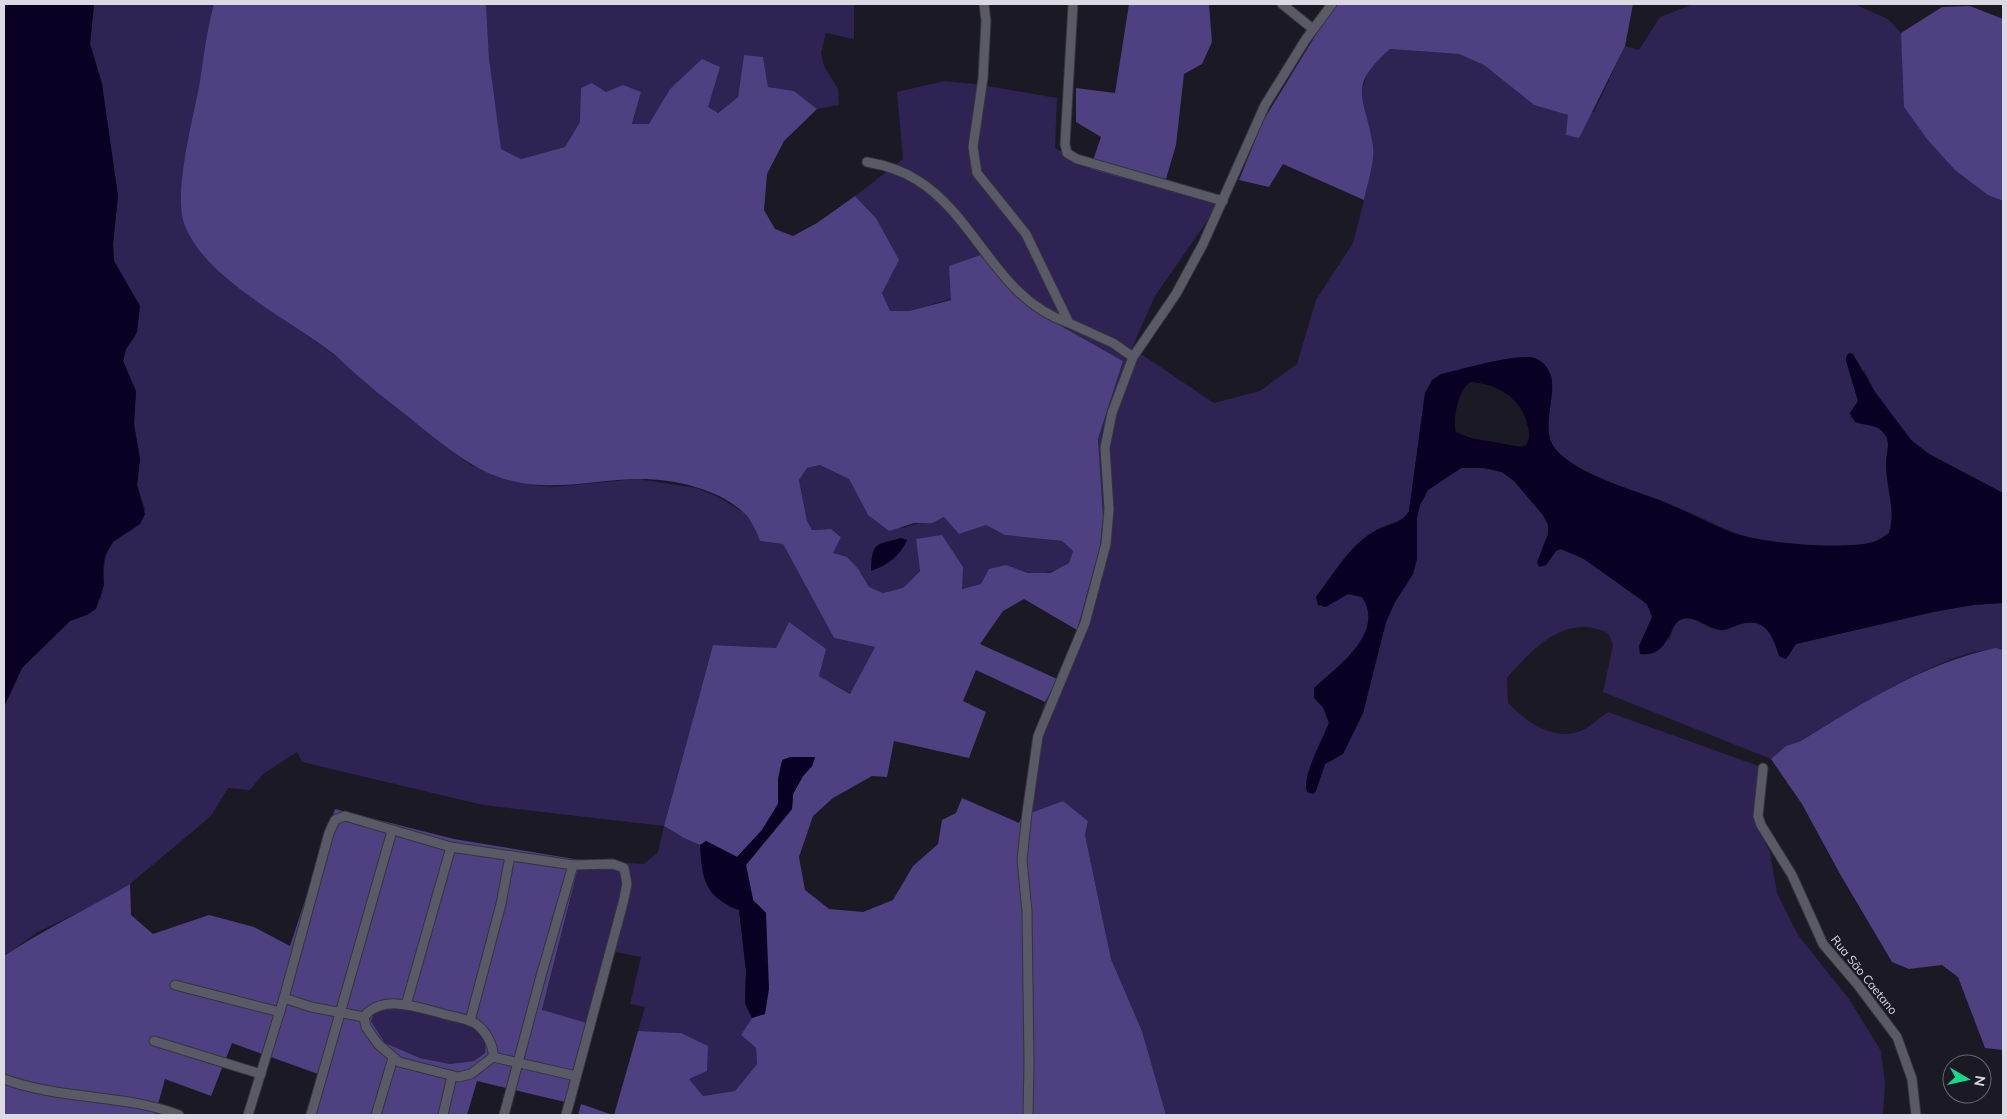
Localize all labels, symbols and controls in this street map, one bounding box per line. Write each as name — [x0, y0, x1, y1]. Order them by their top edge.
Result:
street label: Rua São Caetano — [1828, 932, 1901, 1017]
north arrow — [1942, 1054, 1992, 1104]
text: N — [1970, 1074, 1990, 1088]

